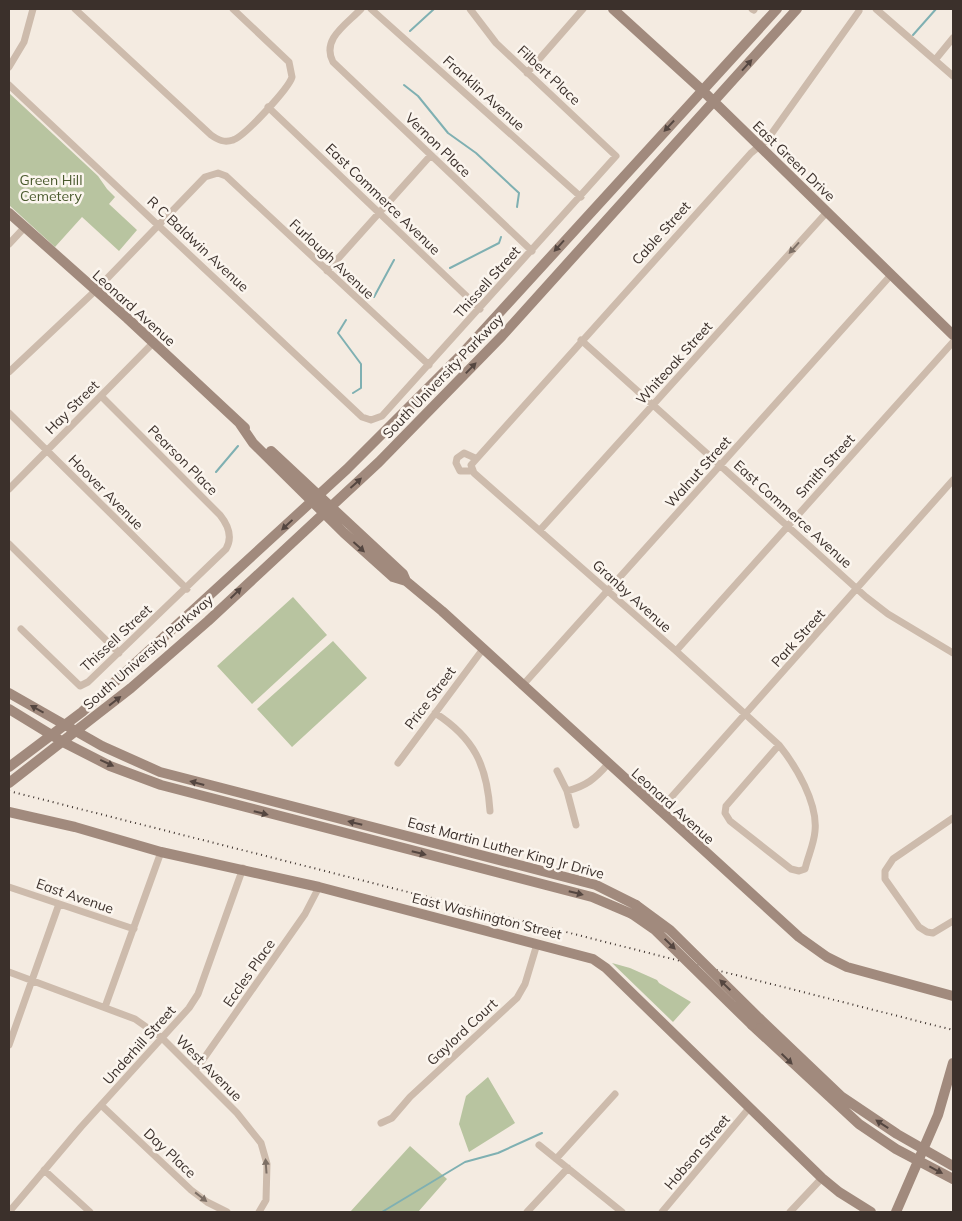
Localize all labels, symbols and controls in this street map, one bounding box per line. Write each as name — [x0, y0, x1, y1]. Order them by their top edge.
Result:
street label: Filbert Place — [514, 41, 584, 109]
street label: Franklin Avenue — [439, 52, 529, 134]
one-way arrow — [741, 59, 752, 72]
street label: Vernon Place — [401, 109, 475, 181]
street label: East Green Drive — [749, 117, 839, 205]
one-way arrow — [663, 119, 675, 131]
street label: East Commerce Avenue — [322, 139, 444, 259]
park label: Green Hill Cemetery — [19, 171, 83, 205]
street label: R C Baldwin Avenue — [143, 192, 253, 296]
street label: Cable Street — [628, 197, 694, 269]
street label: Furlough Avenue — [286, 215, 378, 303]
one-way arrow — [553, 239, 565, 251]
street label: Thissell Street — [450, 242, 524, 322]
one-way arrow — [788, 242, 800, 254]
street label: Leonard Avenue — [89, 266, 179, 350]
street label: South University Parkway — [379, 309, 508, 442]
street label: Whiteoak Street — [632, 318, 716, 408]
one-way arrow — [465, 362, 477, 374]
street label: Hay Street — [41, 376, 103, 438]
street label: Pearson Place — [144, 421, 222, 499]
street label: Smith Street — [792, 430, 858, 502]
street label: Walnut Street — [661, 432, 735, 511]
street label: Hoover Avenue — [65, 451, 147, 533]
street label: East Commerce Avenue — [730, 456, 856, 572]
one-way arrow — [349, 477, 361, 489]
one-way arrow — [282, 519, 294, 531]
one-way arrow — [352, 541, 364, 553]
street label: Granby Avenue — [589, 556, 675, 636]
one-way arrow — [230, 587, 242, 599]
street label: South University Parkway — [79, 590, 217, 713]
street label: Thissell Street — [77, 600, 155, 675]
street label: Park Street — [767, 605, 829, 671]
street label: Price Street — [400, 663, 460, 733]
one-way arrow — [108, 696, 121, 707]
one-way arrow — [30, 705, 44, 713]
one-way arrow — [99, 759, 114, 768]
street label: Leonard Avenue — [628, 764, 718, 848]
one-way arrow — [190, 778, 205, 786]
one-way arrow — [254, 809, 269, 817]
street label: East Martin Luther King Jr Drive — [406, 813, 606, 883]
one-way arrow — [347, 819, 362, 827]
one-way arrow — [411, 849, 426, 857]
street label: East Avenue — [34, 874, 116, 918]
street label: East Washington Street — [410, 889, 564, 943]
one-way arrow — [568, 889, 584, 897]
street label: Eccles Place — [219, 936, 279, 1010]
one-way arrow — [663, 938, 675, 950]
one-way arrow — [719, 979, 731, 991]
street label: Gaylord Court — [423, 995, 501, 1069]
street label: Underhill Street — [99, 1002, 179, 1088]
street label: West Avenue — [172, 1031, 246, 1105]
one-way arrow — [781, 1053, 793, 1065]
street label: Hobson Street — [660, 1111, 734, 1193]
one-way arrow — [875, 1120, 888, 1129]
street label: Day Place — [140, 1124, 200, 1182]
one-way arrow — [262, 1157, 270, 1173]
one-way arrow — [929, 1166, 943, 1174]
one-way arrow — [194, 1192, 207, 1203]

